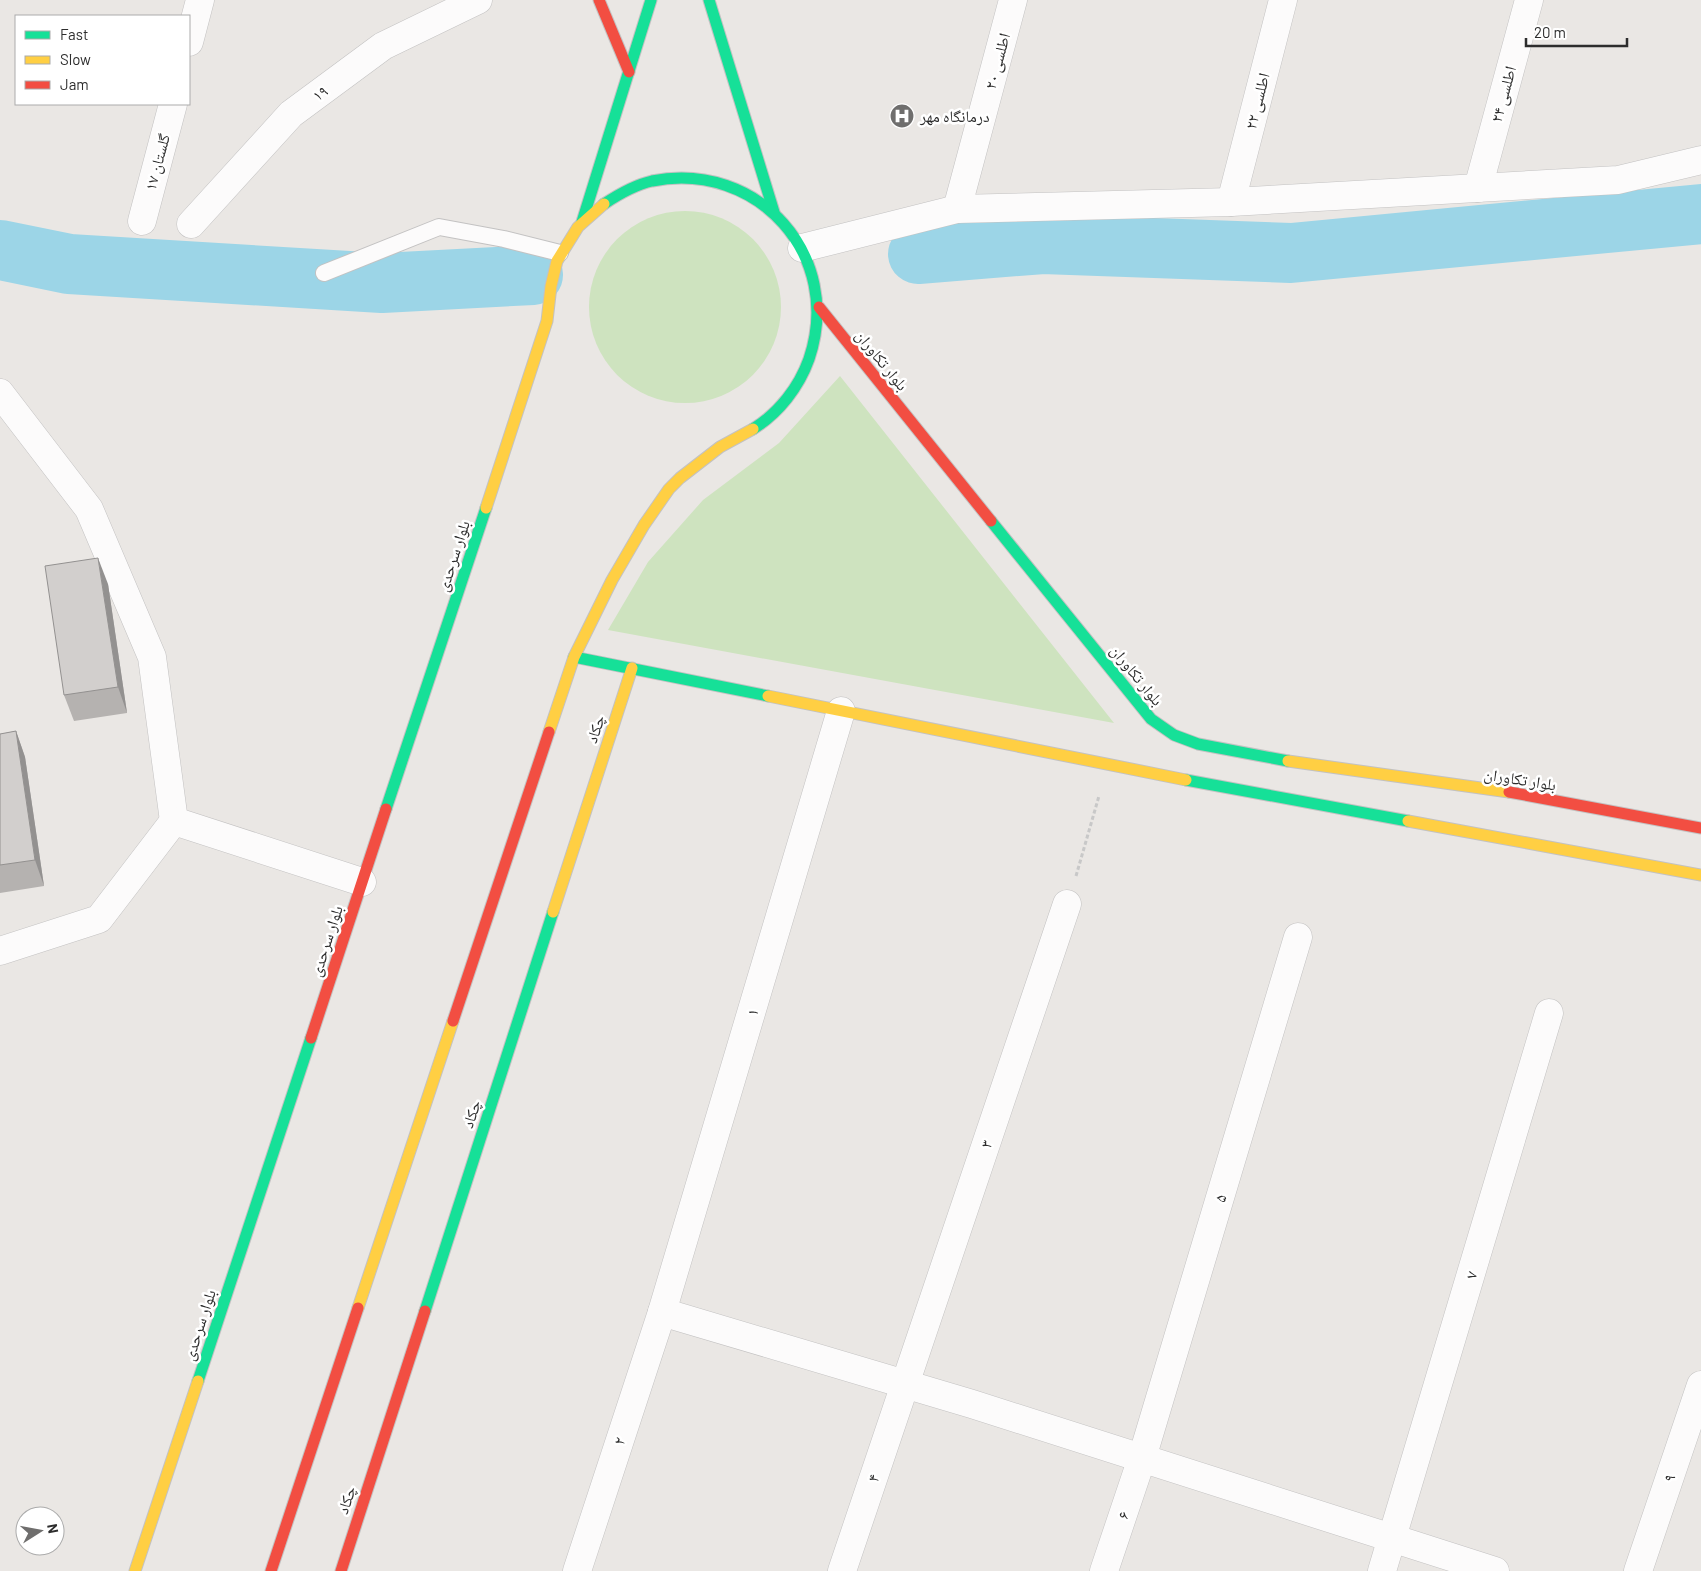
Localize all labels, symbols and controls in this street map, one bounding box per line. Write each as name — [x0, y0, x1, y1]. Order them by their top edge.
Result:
legend — [15, 15, 190, 105]
scale bar — [1526, 15, 1627, 47]
text: 20 m — [1534, 23, 1566, 41]
text: Fast — [60, 25, 88, 43]
street label: اطلسی ۲۰ — [980, 31, 1015, 92]
text: Slow — [60, 50, 91, 68]
street label: اطلسی ۲۴ — [1486, 64, 1521, 125]
street label: اطلسی ۲۲ — [1240, 71, 1275, 132]
text: Jam — [60, 75, 89, 93]
street label: ۱۹ — [308, 81, 331, 105]
hospital icon: درمانگاه مهر — [889, 103, 915, 129]
place label: درمانگاه مهر — [919, 106, 990, 126]
street label: گلستان ۱۷ — [140, 131, 175, 193]
street label: بلوار تکاوران — [851, 325, 913, 395]
street label: بلوار سرحدی — [432, 518, 475, 594]
street label: بلوار تکاوران — [1106, 640, 1168, 710]
street label: چکاد — [581, 712, 609, 745]
street label: بلوار تکاوران — [1482, 763, 1557, 796]
street label: بلوار سرحدی — [305, 903, 348, 979]
street label: ۱ — [741, 1006, 762, 1018]
street label: چکاد — [457, 1097, 485, 1130]
street label: ۳ — [975, 1137, 996, 1150]
street label: ۵ — [1209, 1192, 1230, 1204]
street label: ۷ — [1460, 1269, 1481, 1281]
street label: بلوار سرحدی — [178, 1287, 221, 1363]
street label: ۲ — [608, 1434, 629, 1447]
street label: ۴ — [862, 1471, 883, 1484]
street label: ۹ — [1658, 1471, 1679, 1484]
street label: چکاد — [332, 1483, 360, 1516]
north arrow — [15, 1506, 65, 1556]
street label: ۶ — [1112, 1508, 1133, 1521]
text: N — [44, 1522, 62, 1535]

